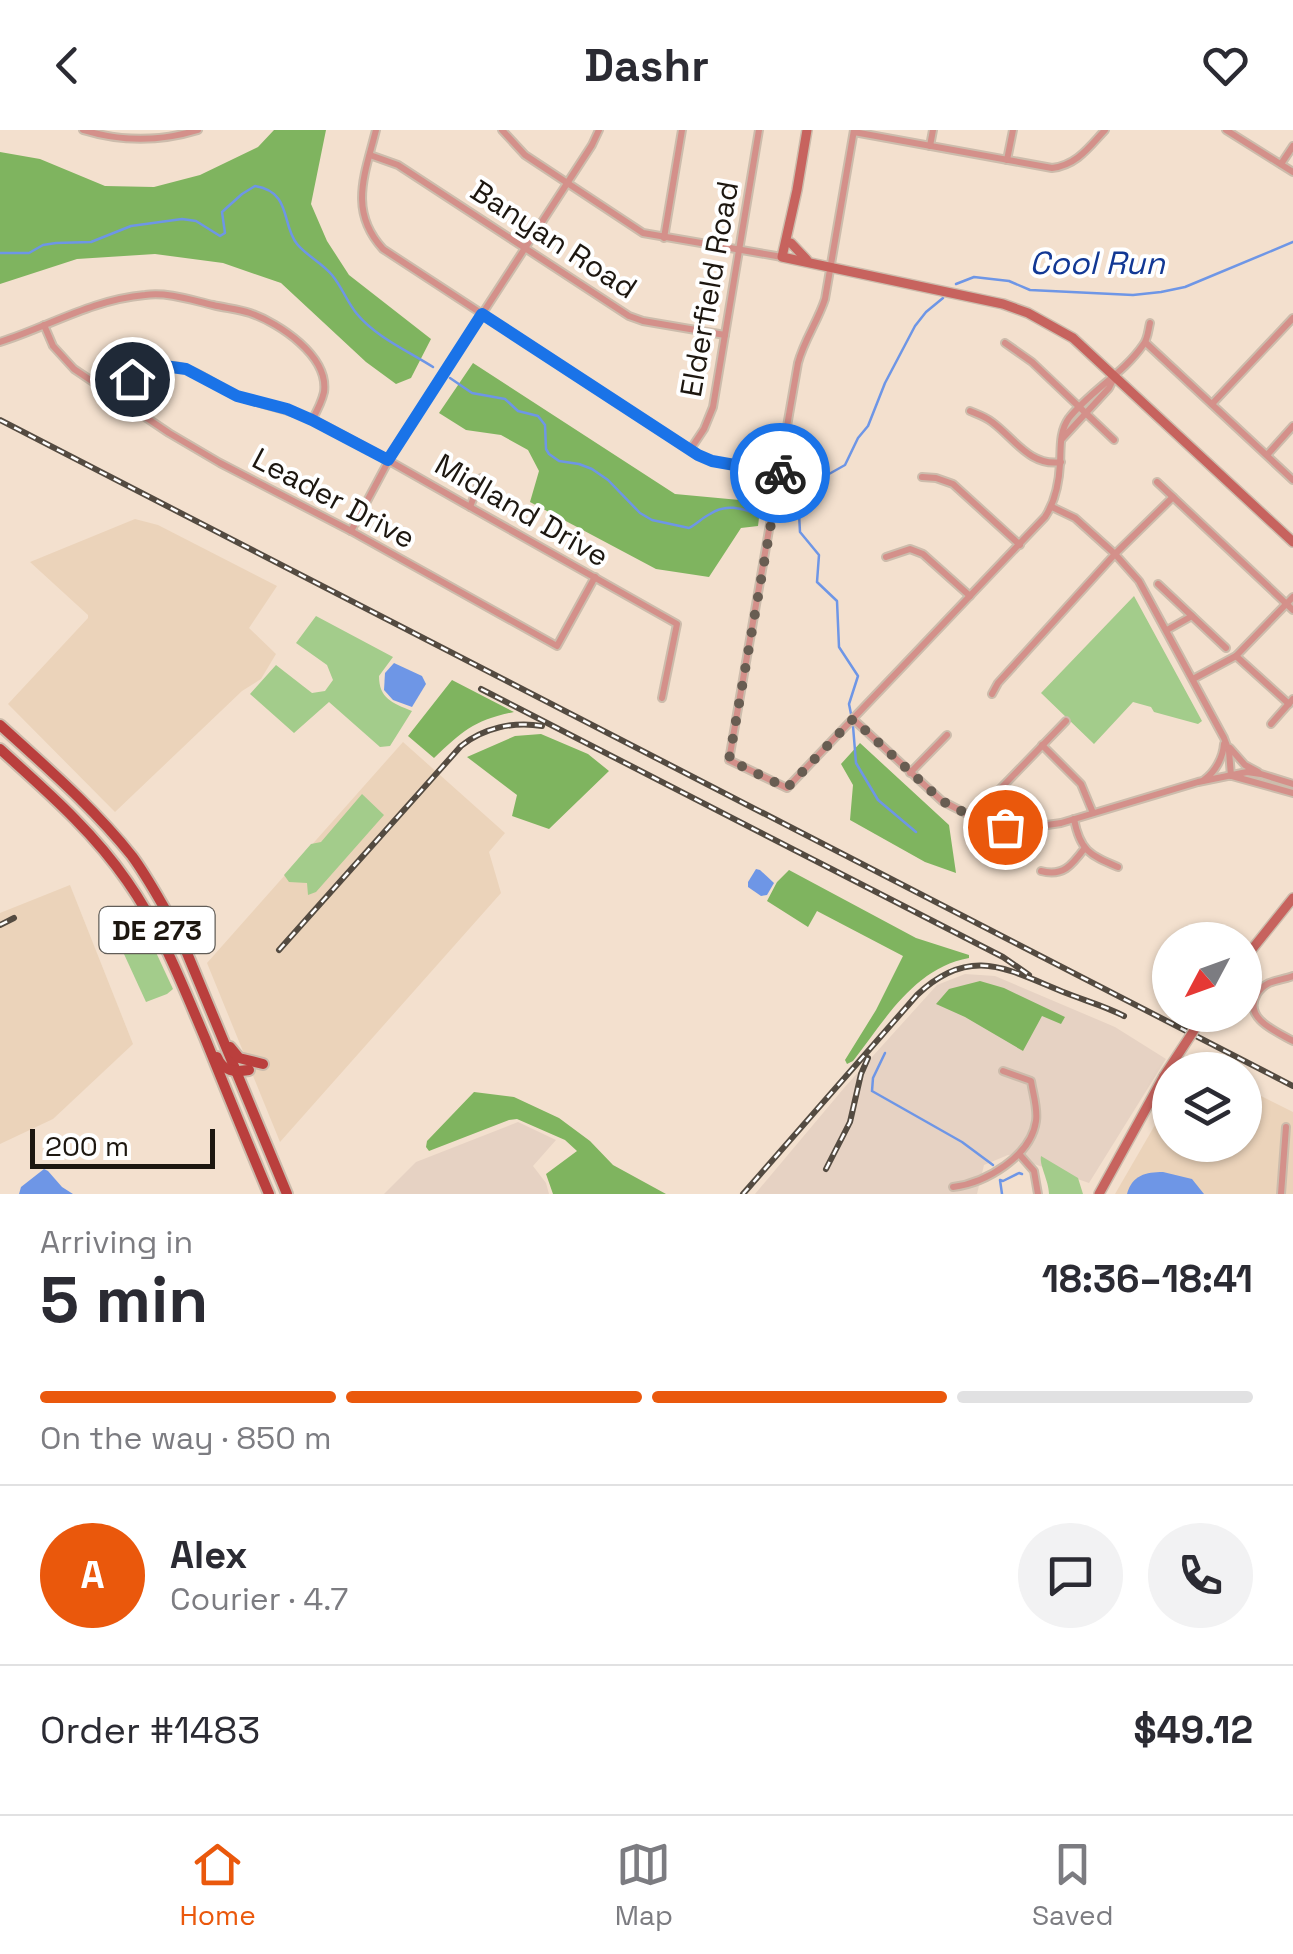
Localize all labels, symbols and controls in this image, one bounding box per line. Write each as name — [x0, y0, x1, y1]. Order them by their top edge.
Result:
text: Dashr — [584, 37, 709, 94]
icon: back — [40, 38, 95, 93]
icon: heart — [1198, 38, 1253, 93]
street label: Banyan Road — [463, 171, 645, 307]
street label: Elderfield Road — [671, 178, 747, 400]
water label: Cool Run — [1029, 243, 1166, 283]
pin — [90, 337, 175, 422]
icon: home — [105, 352, 160, 407]
courier — [730, 423, 830, 523]
street label: Leader Drive — [246, 439, 422, 557]
street label: Midland Drive — [428, 444, 616, 576]
icon: bike — [753, 446, 808, 501]
pin — [963, 785, 1048, 870]
icon: bag — [978, 800, 1033, 855]
road number: DE 273 — [100, 907, 214, 953]
north arrow — [1152, 922, 1262, 1032]
map controls — [1152, 922, 1262, 1162]
button: layers — [1152, 1052, 1262, 1162]
scale bar — [30, 1124, 215, 1168]
text: 200 m — [45, 1128, 129, 1164]
text: Arriving in — [40, 1222, 193, 1262]
text: 18:36–18:41 — [1042, 1255, 1253, 1303]
text: 5 min — [40, 1258, 208, 1341]
text: On the way · 850 m — [40, 1418, 332, 1458]
button: chat — [1018, 1523, 1123, 1628]
button: phone — [1148, 1523, 1253, 1628]
text: Alex — [170, 1531, 247, 1579]
text: A — [80, 1551, 105, 1599]
text: Courier · 4.7 — [170, 1579, 348, 1619]
text: Order #1483 — [40, 1706, 260, 1754]
text: $49.12 — [1134, 1706, 1253, 1754]
tab: Home — [179, 1837, 256, 1933]
tab: Map — [615, 1837, 673, 1933]
tab: Saved — [1032, 1837, 1114, 1933]

